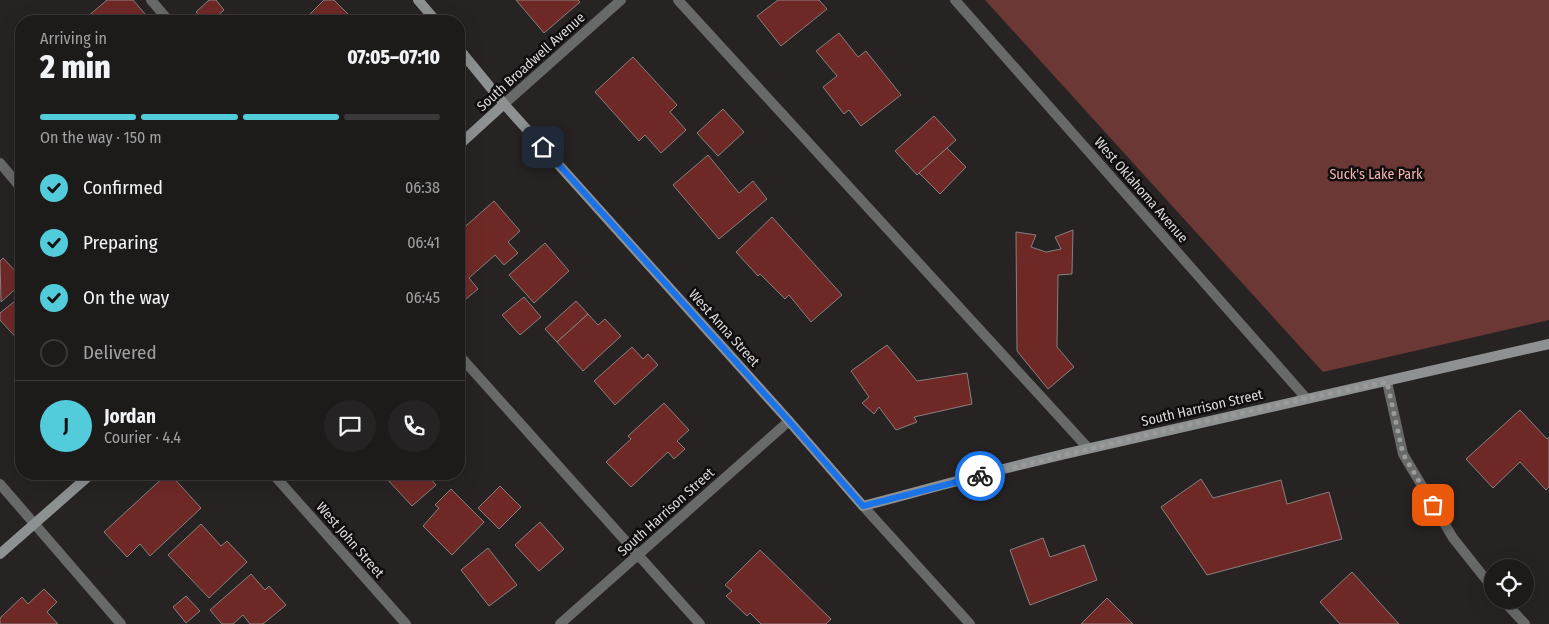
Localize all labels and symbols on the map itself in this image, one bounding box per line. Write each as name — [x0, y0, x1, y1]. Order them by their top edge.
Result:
street label: South Broadwell Avenue — [473, 9, 589, 115]
pin — [522, 126, 564, 168]
street label: West Oklahoma Avenue — [1090, 134, 1192, 246]
park label: Suck's Lake Park — [1329, 166, 1423, 183]
street label: West Anna Street — [685, 286, 763, 370]
street label: South Harrison Street — [1140, 386, 1265, 430]
courier — [955, 451, 1005, 501]
street label: South Harrison Street — [614, 464, 718, 560]
pin — [1412, 484, 1454, 526]
street label: West John Street — [312, 499, 388, 582]

